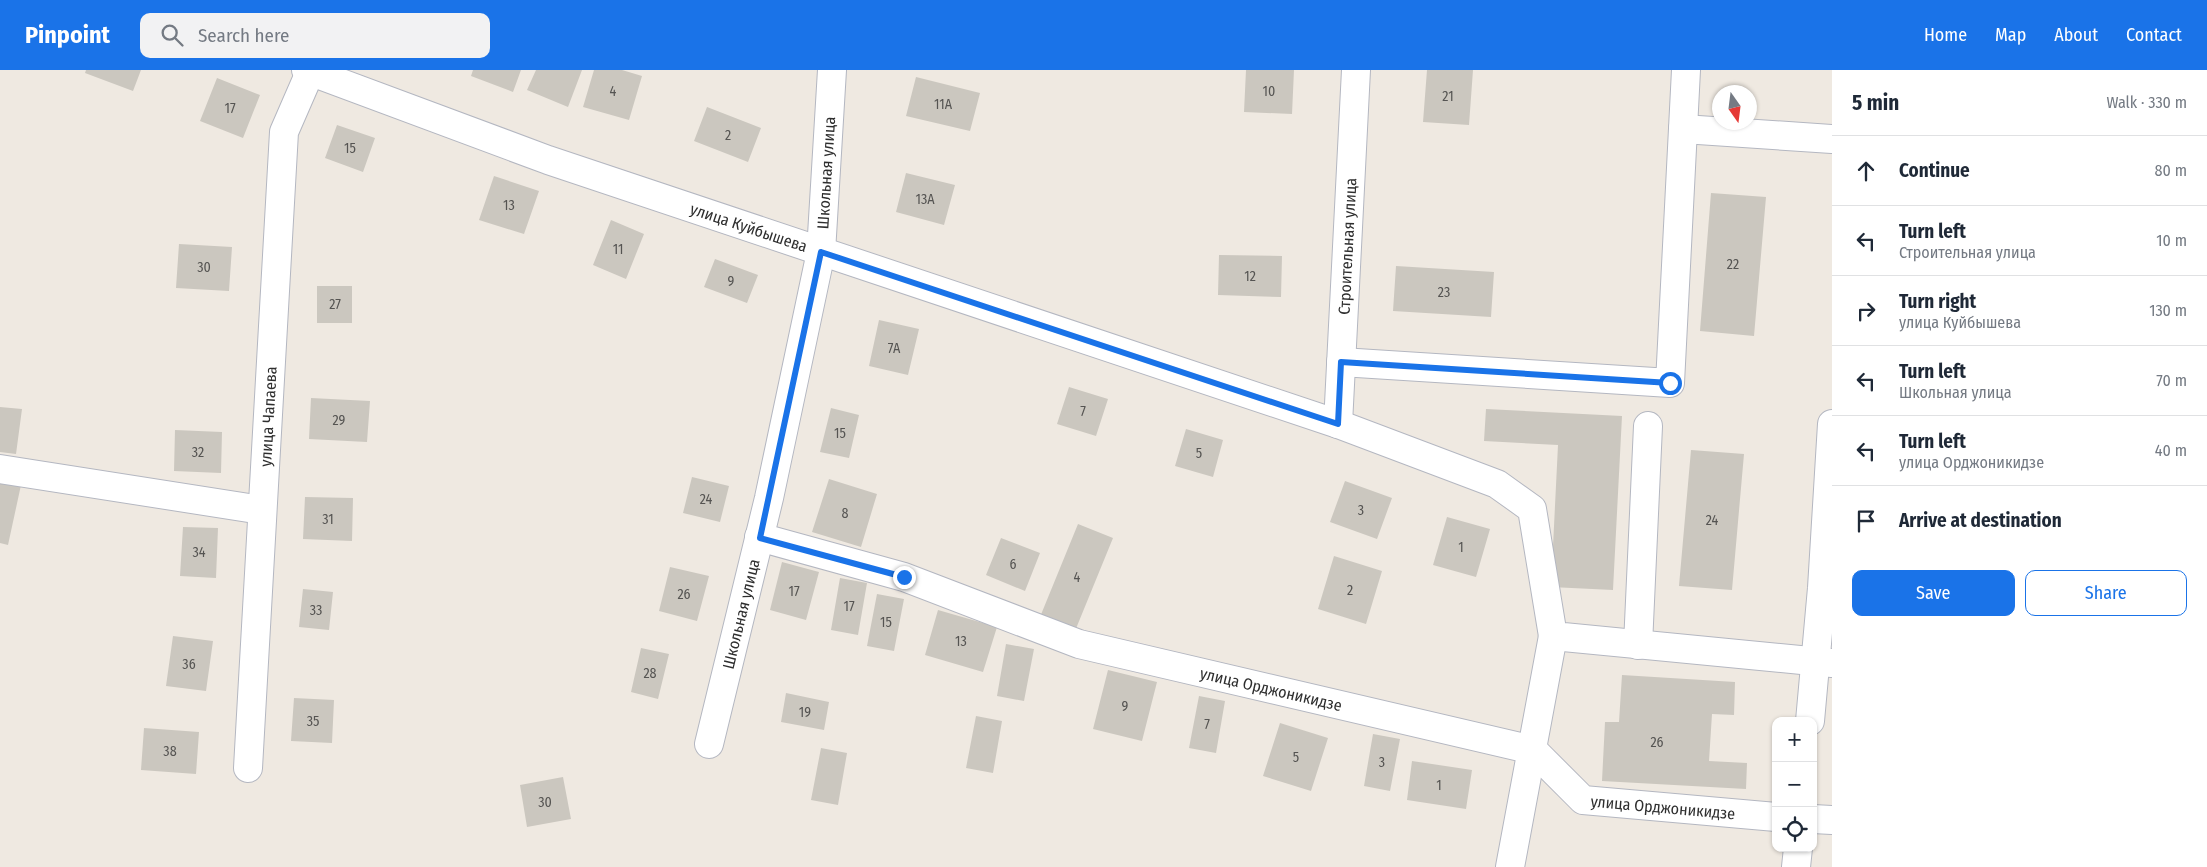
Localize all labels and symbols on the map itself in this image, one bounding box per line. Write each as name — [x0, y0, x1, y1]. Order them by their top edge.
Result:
house number: 4 — [610, 83, 617, 100]
house number: 10 — [1263, 83, 1275, 100]
north arrow — [1712, 85, 1757, 130]
house number: 21 — [1442, 88, 1454, 105]
house number: 11А — [934, 96, 953, 113]
house number: 17 — [224, 100, 236, 117]
street label: Школьная улица — [813, 116, 839, 230]
house number: 2 — [725, 127, 731, 144]
house number: 15 — [344, 140, 356, 157]
street label: Строительная улица — [1335, 177, 1361, 315]
house number: 13А — [915, 191, 935, 208]
house number: 13 — [503, 197, 515, 214]
street label: улица Куйбышева — [688, 199, 810, 256]
house number: 11 — [613, 241, 623, 258]
house number: 22 — [1727, 256, 1739, 273]
house number: 30 — [197, 259, 211, 276]
house number: 12 — [1244, 268, 1256, 285]
house number: 9 — [728, 273, 735, 290]
house number: 23 — [1438, 284, 1450, 301]
house number: 27 — [329, 296, 341, 313]
house number: 7А — [888, 340, 901, 357]
street label: улица Чапаева — [256, 366, 281, 467]
route start — [1659, 372, 1682, 395]
house number: 7 — [1080, 403, 1086, 420]
house number: 29 — [333, 412, 346, 429]
house number: 15 — [834, 425, 846, 442]
house number: 32 — [192, 444, 204, 461]
house number: 5 — [1196, 445, 1202, 462]
house number: 24 — [700, 491, 713, 508]
house number: 3 — [1358, 502, 1364, 519]
house number: 8 — [842, 505, 849, 522]
house number: 31 — [322, 511, 334, 528]
house number: 24 — [1706, 512, 1719, 529]
house number: 1 — [1458, 539, 1464, 556]
house number: 34 — [192, 544, 206, 561]
house number: 6 — [1010, 556, 1017, 573]
street label: Школьная улица — [719, 557, 764, 671]
route end — [893, 566, 916, 589]
house number: 4 — [1074, 569, 1081, 586]
house number: 2 — [1347, 582, 1353, 599]
house number: 17 — [788, 583, 800, 600]
house number: 26 — [677, 586, 691, 603]
house number: 17 — [843, 598, 855, 615]
house number: 33 — [310, 602, 322, 619]
house number: 15 — [880, 614, 892, 631]
house number: 13 — [955, 633, 967, 650]
house number: 36 — [182, 656, 196, 673]
street label: улица Орджоникидзе — [1198, 664, 1344, 715]
house number: 28 — [643, 665, 657, 682]
house number: 9 — [1122, 698, 1129, 715]
house number: 19 — [799, 704, 811, 721]
house number: 35 — [307, 713, 319, 730]
house number: 7 — [1204, 716, 1210, 733]
house number: 26 — [1650, 734, 1664, 751]
house number: 38 — [163, 743, 177, 760]
house number: 5 — [1293, 749, 1299, 766]
house number: 3 — [1379, 754, 1385, 771]
house number: 1 — [1436, 777, 1442, 794]
street label: улица Орджоникидзе — [1590, 792, 1736, 823]
house number: 30 — [538, 794, 552, 811]

